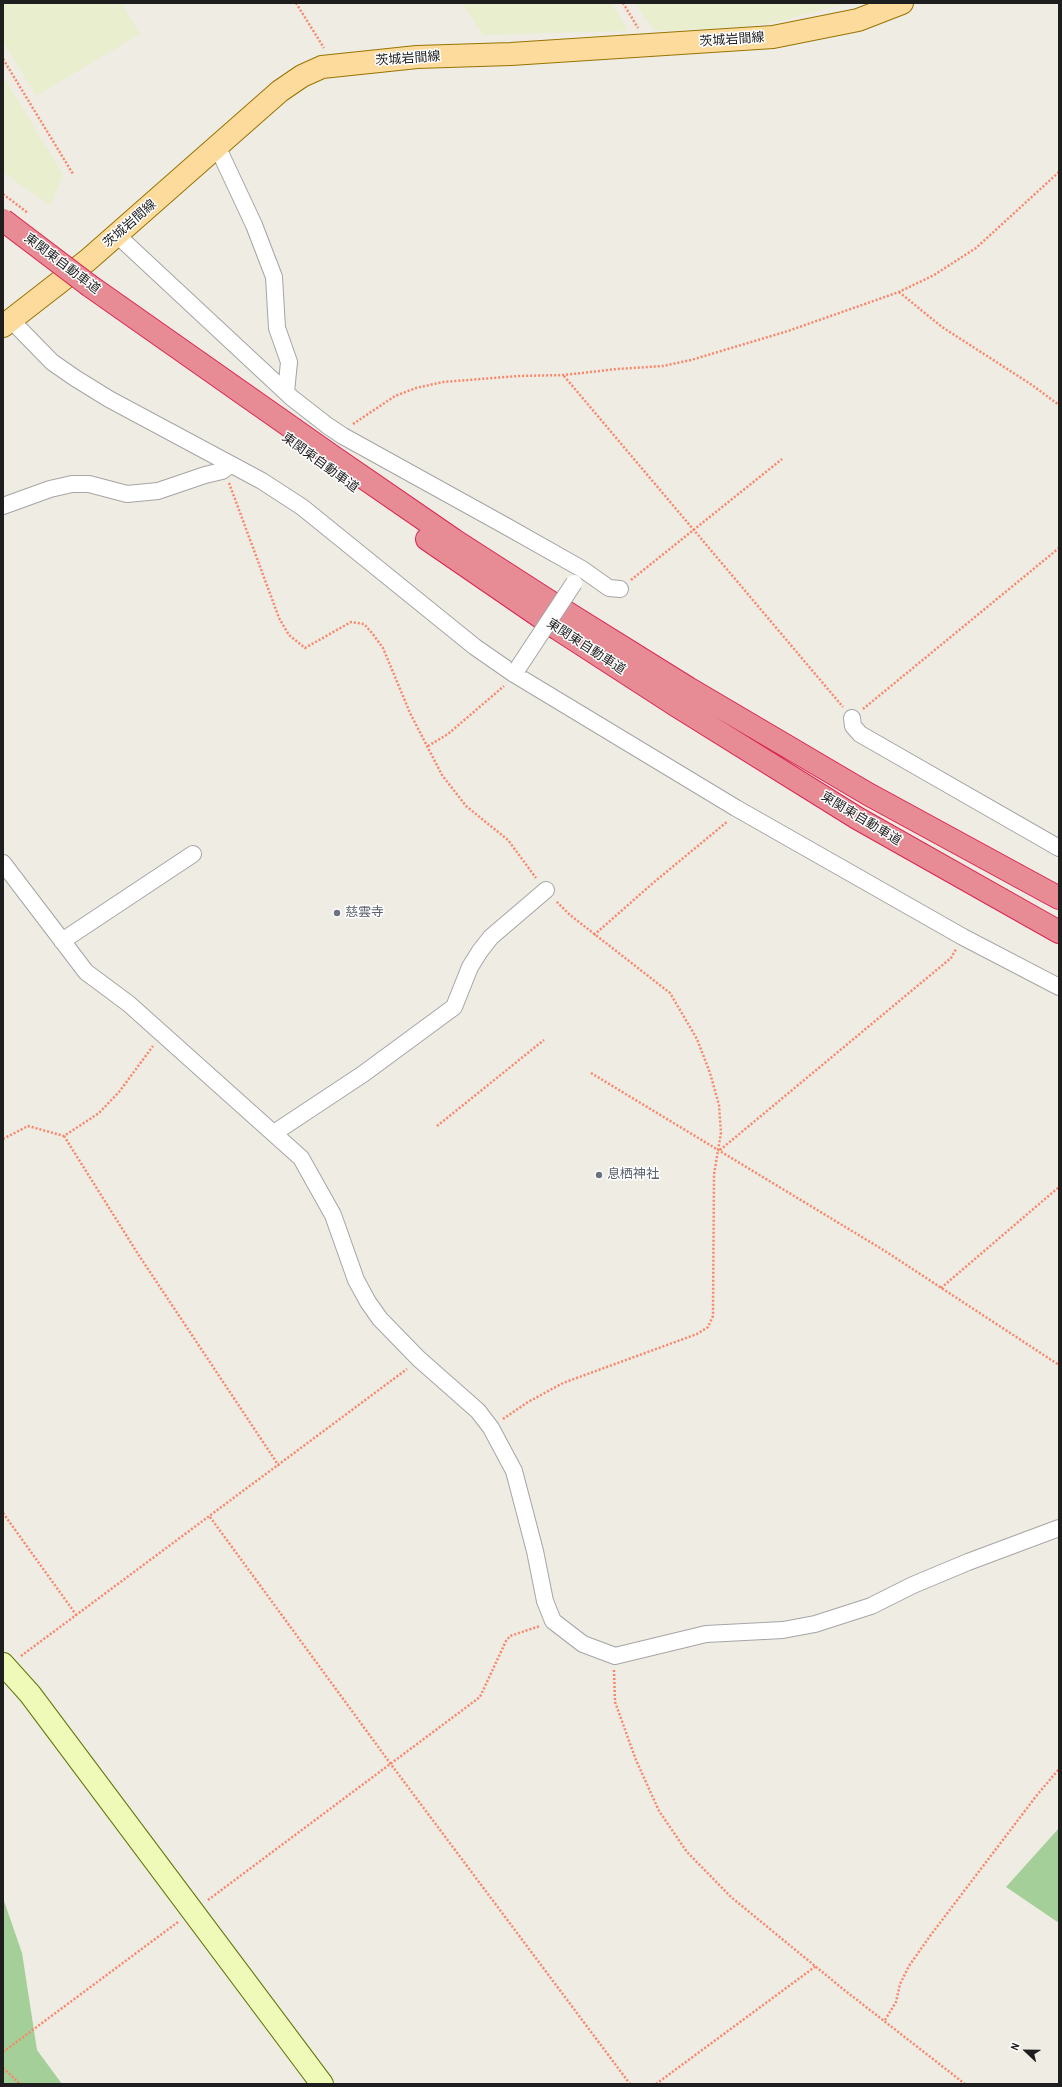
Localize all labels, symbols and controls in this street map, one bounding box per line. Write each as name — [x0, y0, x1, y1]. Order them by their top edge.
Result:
street label: 茨城岩間線 — [699, 30, 765, 50]
street label: 茨城岩間線 — [375, 49, 441, 69]
street label: 茨城岩間線 — [100, 197, 160, 251]
street label: 東関東自動車道 — [21, 230, 103, 298]
street label: 東関東自動車道 — [279, 430, 361, 496]
street label: 東関東自動車道 — [544, 616, 628, 678]
street label: 東関東自動車道 — [818, 789, 904, 849]
place label: 慈雲寺 — [345, 905, 384, 921]
marker: 慈雲寺 — [332, 908, 342, 918]
place label: 息栖神社 — [607, 1167, 659, 1183]
marker: 息栖神社 — [594, 1170, 604, 1180]
north arrow — [1006, 2031, 1046, 2071]
text: N — [1007, 2041, 1023, 2052]

